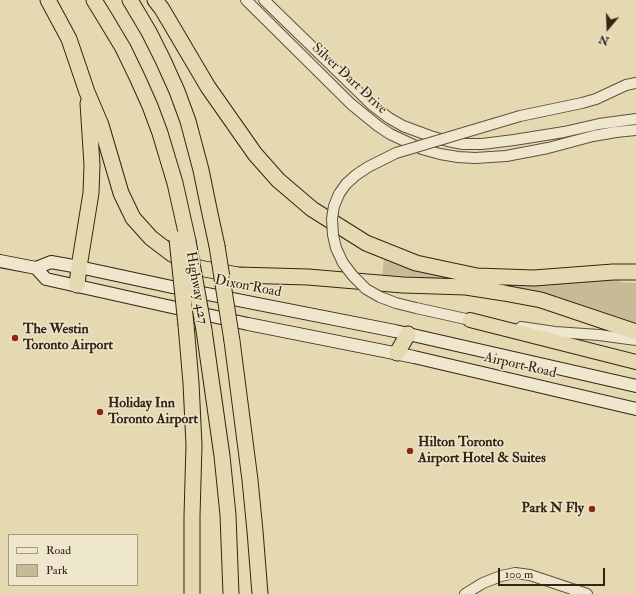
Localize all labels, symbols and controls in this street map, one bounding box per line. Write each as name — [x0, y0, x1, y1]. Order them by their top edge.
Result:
north arrow — [588, 8, 628, 48]
text: N — [597, 32, 611, 48]
street label: Silver Dart Drive — [308, 40, 390, 118]
street label: Highway 427 — [181, 250, 211, 326]
street label: Dixon Road — [213, 272, 283, 302]
place label: The Westin Toronto Airport — [23, 322, 113, 354]
marker: The Westin Toronto Airport — [10, 333, 20, 343]
street label: Airport Road — [482, 350, 558, 382]
place label: Holiday Inn Toronto Airport — [108, 396, 198, 428]
marker: Holiday Inn Toronto Airport — [95, 407, 105, 417]
place label: Hilton Toronto Airport Hotel & Suites — [418, 435, 546, 468]
marker: Hilton Toronto Airport Hotel & Suites — [405, 446, 415, 456]
place label: Park N Fly — [522, 501, 584, 517]
marker: Park N Fly — [587, 504, 597, 514]
legend — [8, 534, 138, 586]
text: Road — [46, 543, 71, 558]
scale bar — [500, 560, 607, 586]
text: Park — [46, 563, 68, 578]
text: 100 m — [505, 567, 533, 582]

